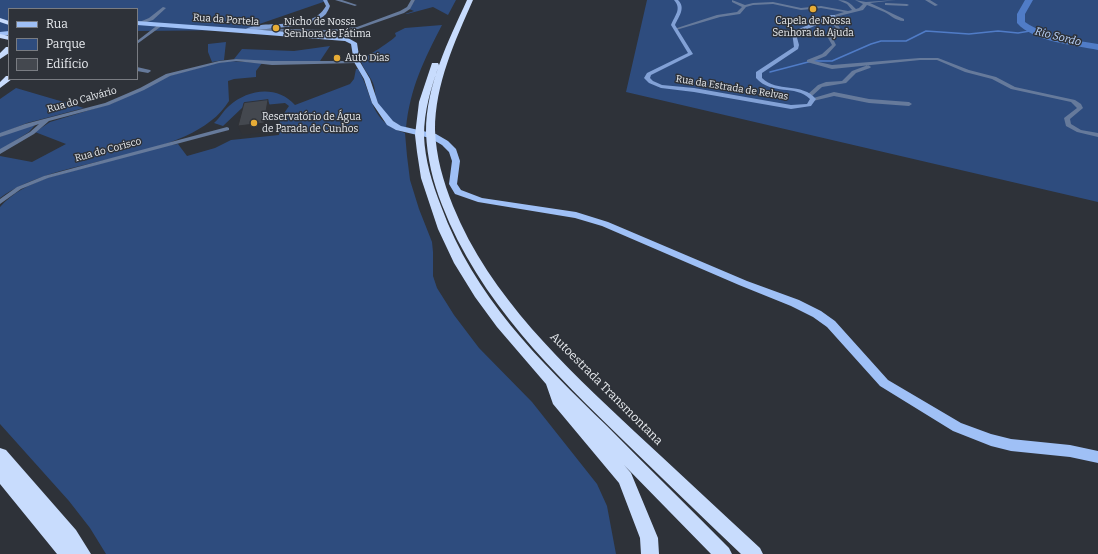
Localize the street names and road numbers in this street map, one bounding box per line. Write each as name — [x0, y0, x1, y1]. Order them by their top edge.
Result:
street label: Rua da Portela — [192, 12, 260, 28]
street label: Rua da Estrada de Relvas — [675, 73, 789, 103]
street label: Rua do Calvário — [46, 84, 118, 116]
street label: Rua do Corisco — [73, 135, 143, 165]
street label: Autoestrada Transmontana — [547, 330, 665, 448]

